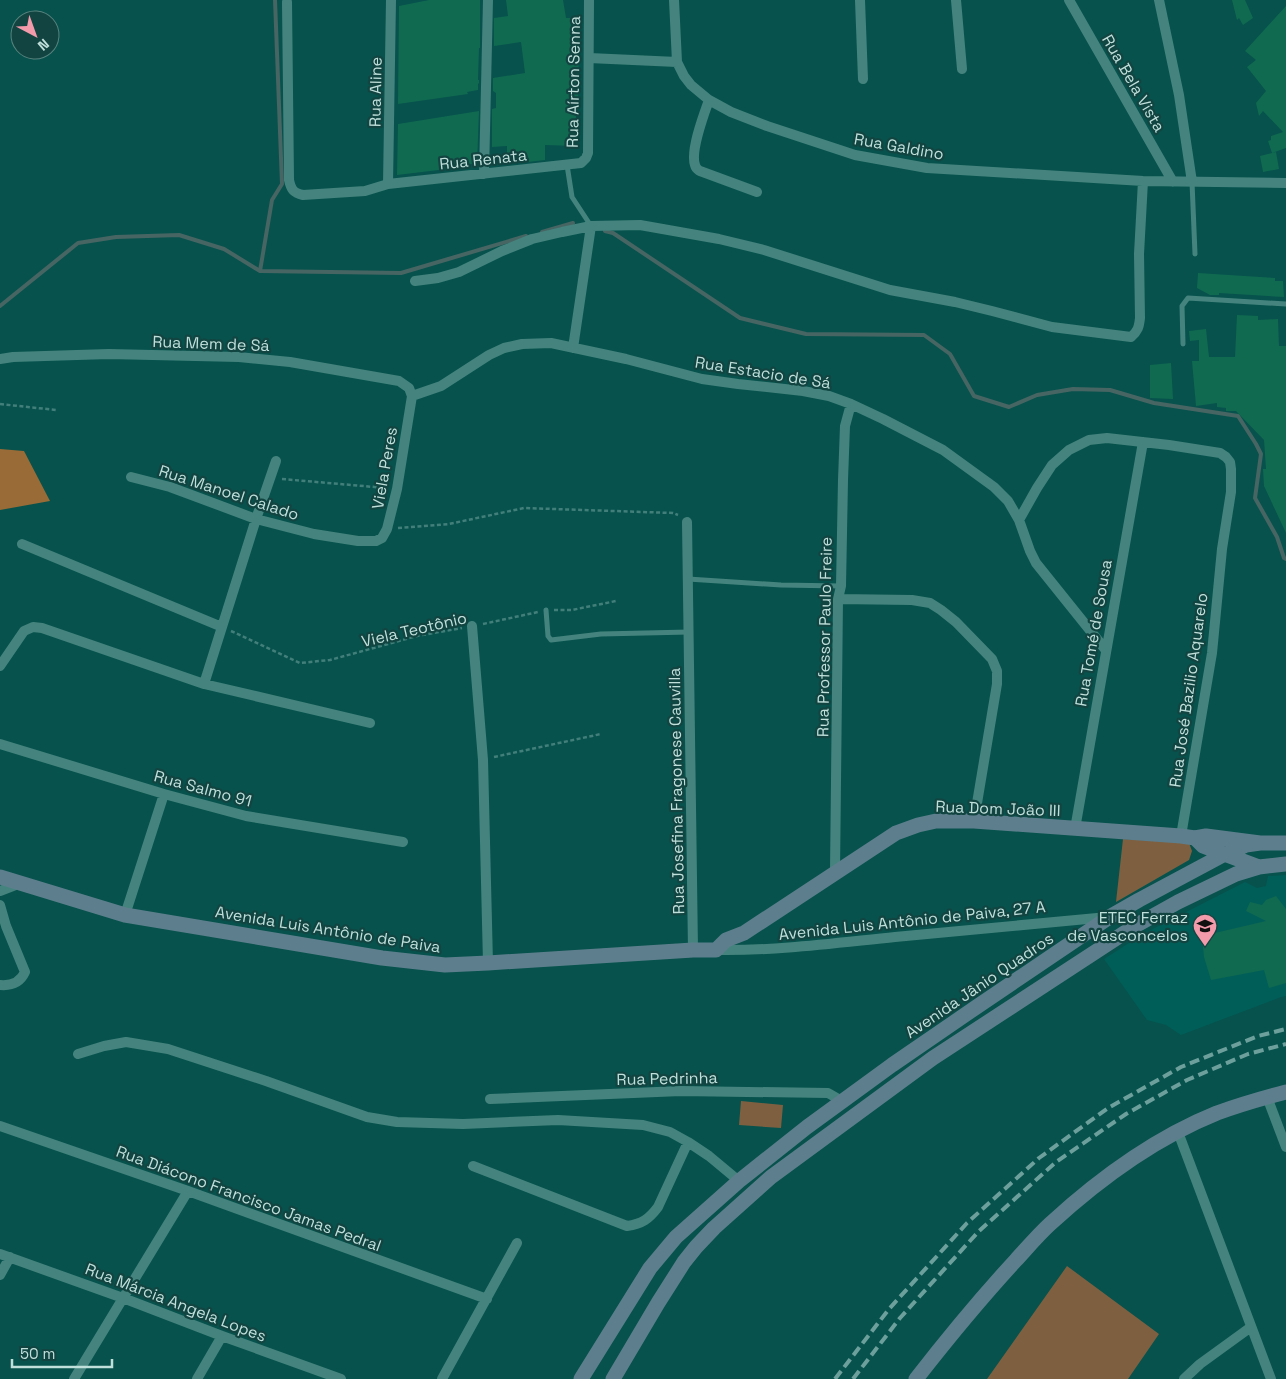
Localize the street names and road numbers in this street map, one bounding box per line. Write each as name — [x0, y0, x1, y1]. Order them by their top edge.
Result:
street label: Rua Aírton Senna — [562, 16, 585, 148]
street label: Rua Bela Vista — [1097, 31, 1170, 136]
street label: Rua Aline — [364, 57, 387, 127]
street label: Rua Galdino — [852, 128, 945, 165]
street label: Rua Renata — [438, 144, 528, 175]
street label: Rua Mem de Sá — [152, 331, 270, 356]
street label: Rua Estacio de Sá — [694, 351, 832, 394]
street label: Viela Peres — [367, 425, 402, 511]
street label: Rua Manoel Calado — [156, 460, 302, 525]
street label: Rua Professor Paulo Freire — [812, 537, 837, 737]
street label: Rua Tomé de Sousa — [1070, 558, 1117, 708]
street label: Rua José Bazilio Aquarelo — [1164, 591, 1213, 789]
street label: Viela Teotônio — [359, 607, 469, 652]
street label: Rua Josefina Fragonese Cauvilla — [664, 667, 689, 915]
street label: Rua Salmo 91 — [152, 765, 254, 812]
street label: Rua Dom João III — [935, 796, 1061, 821]
street label: Avenida Luis Antônio de Paiva, 27 A — [778, 896, 1046, 945]
street label: Avenida Luis Antônio de Paiva — [214, 901, 442, 958]
street label: Avenida Jânio Quadros — [901, 928, 1058, 1043]
street label: Rua Pedrinha — [616, 1067, 718, 1090]
street label: Rua Diácono Francisco Jamas Pedral — [113, 1141, 384, 1256]
street label: Rua Márcia Angela Lopes — [82, 1258, 269, 1347]

